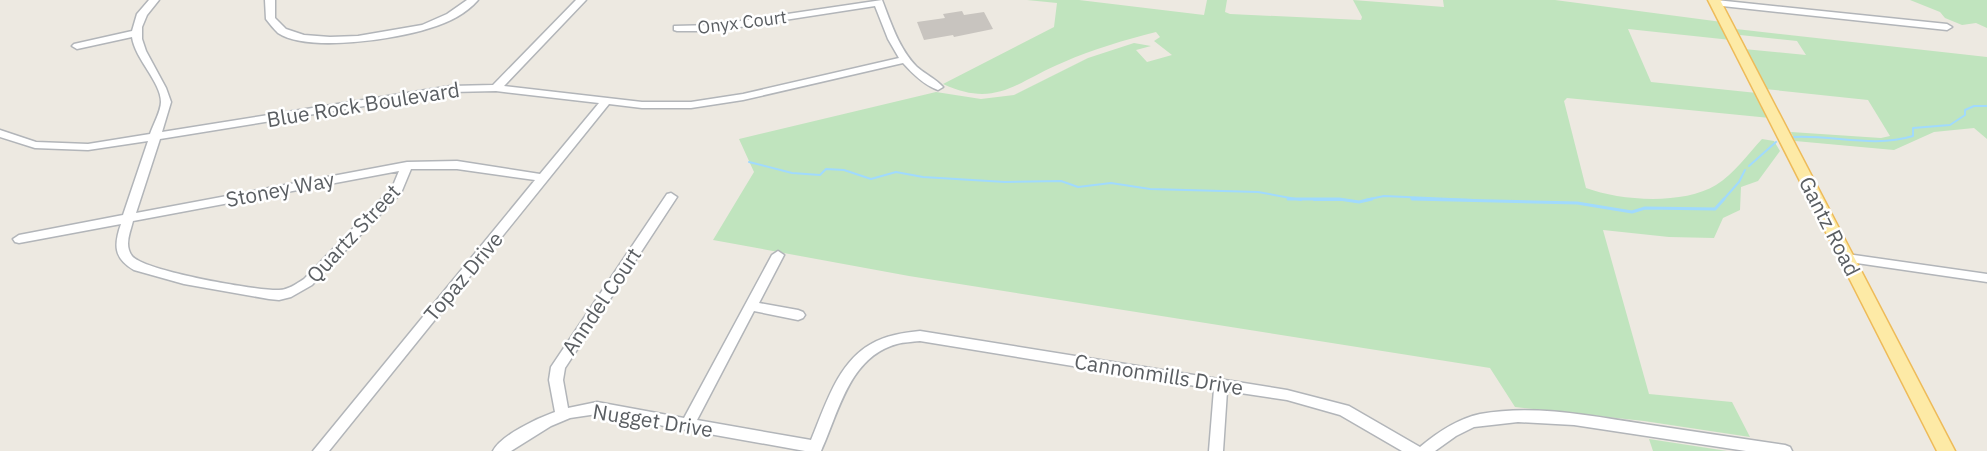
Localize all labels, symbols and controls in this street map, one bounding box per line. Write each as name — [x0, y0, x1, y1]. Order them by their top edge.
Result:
street label: Onyx Court — [696, 5, 788, 39]
street label: Blue Rock Boulevard — [265, 75, 461, 133]
street label: Stoney Way — [223, 165, 337, 213]
street label: Gantz Road — [1793, 171, 1867, 281]
street label: Quartz Street — [300, 178, 406, 288]
street label: Topaz Drive — [417, 225, 509, 327]
street label: Anndel Court — [555, 242, 647, 360]
street label: Cannonmills Drive — [1073, 347, 1245, 401]
street label: Nugget Drive — [591, 397, 715, 443]

